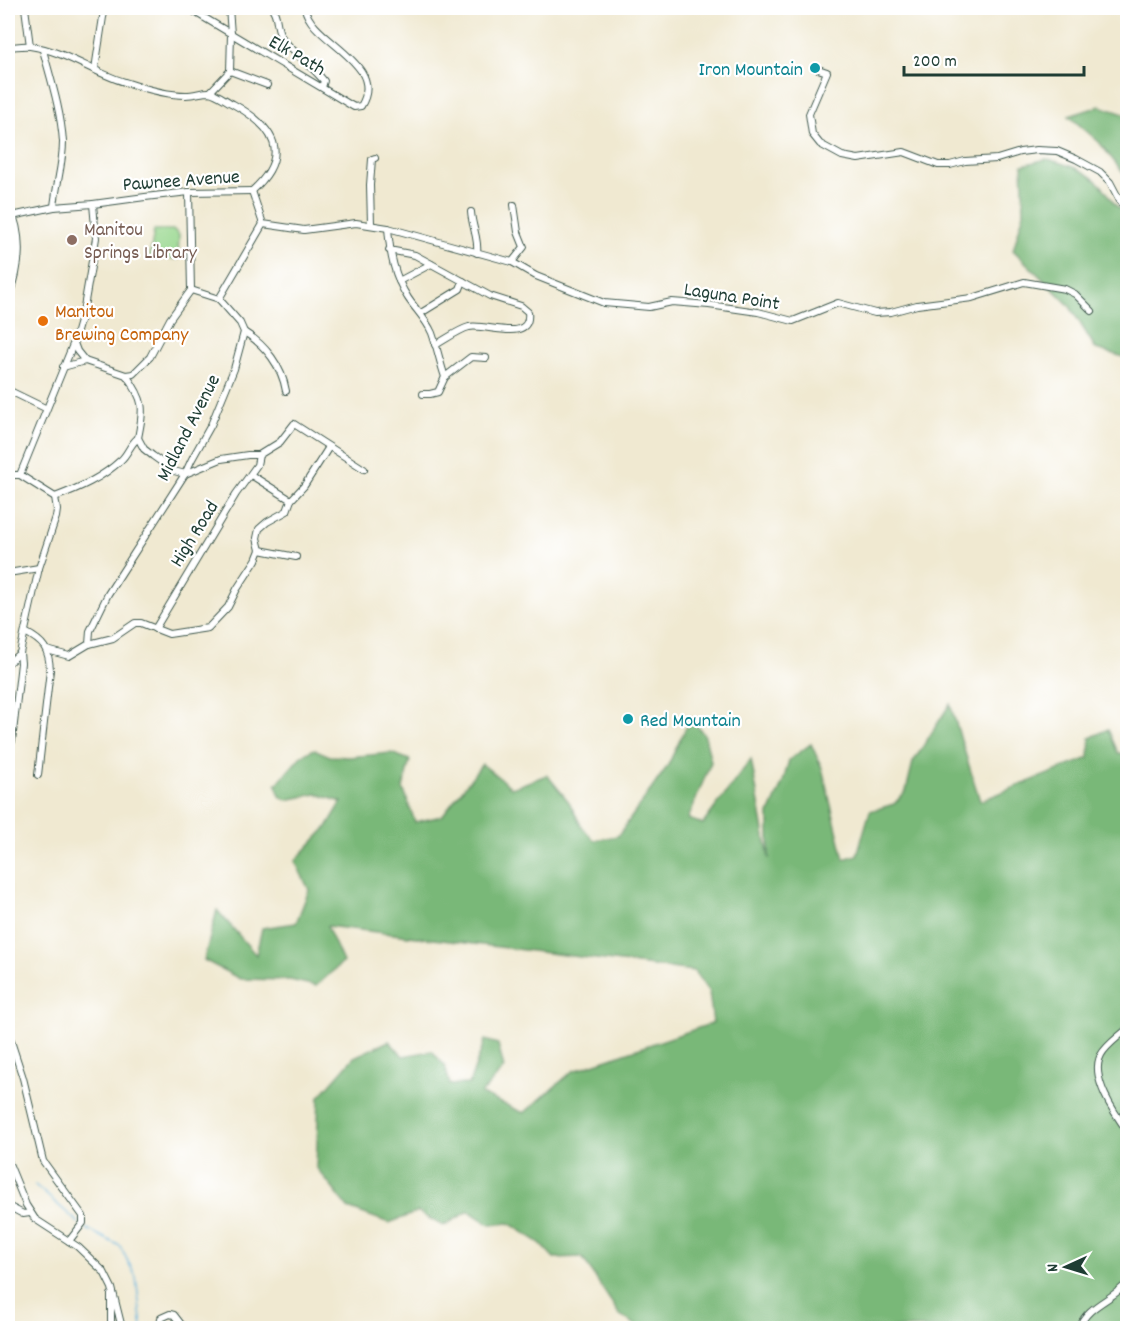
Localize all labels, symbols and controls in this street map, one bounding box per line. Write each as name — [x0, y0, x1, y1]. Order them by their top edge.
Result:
street label: Elk Path — [263, 29, 330, 84]
scale bar — [904, 39, 1084, 77]
text: 200 m — [913, 50, 957, 75]
place label: Iron Mountain — [699, 57, 803, 85]
marker: Iron Mountain — [808, 61, 822, 75]
street label: Pawnee Avenue — [122, 164, 241, 200]
place label: Manitou Springs Library — [84, 217, 198, 268]
marker: Manitou Springs Library — [65, 233, 79, 247]
street label: Laguna Point — [682, 277, 781, 319]
place label: Manitou Brewing Company — [55, 299, 189, 350]
marker: Manitou Brewing Company — [36, 314, 50, 328]
street label: Midland Avenue — [151, 370, 229, 487]
street label: High Road — [164, 496, 227, 573]
place label: Red Mountain — [640, 708, 741, 736]
marker: Red Mountain — [621, 712, 635, 726]
north arrow — [1036, 1237, 1096, 1297]
text: N — [1042, 1263, 1065, 1273]

